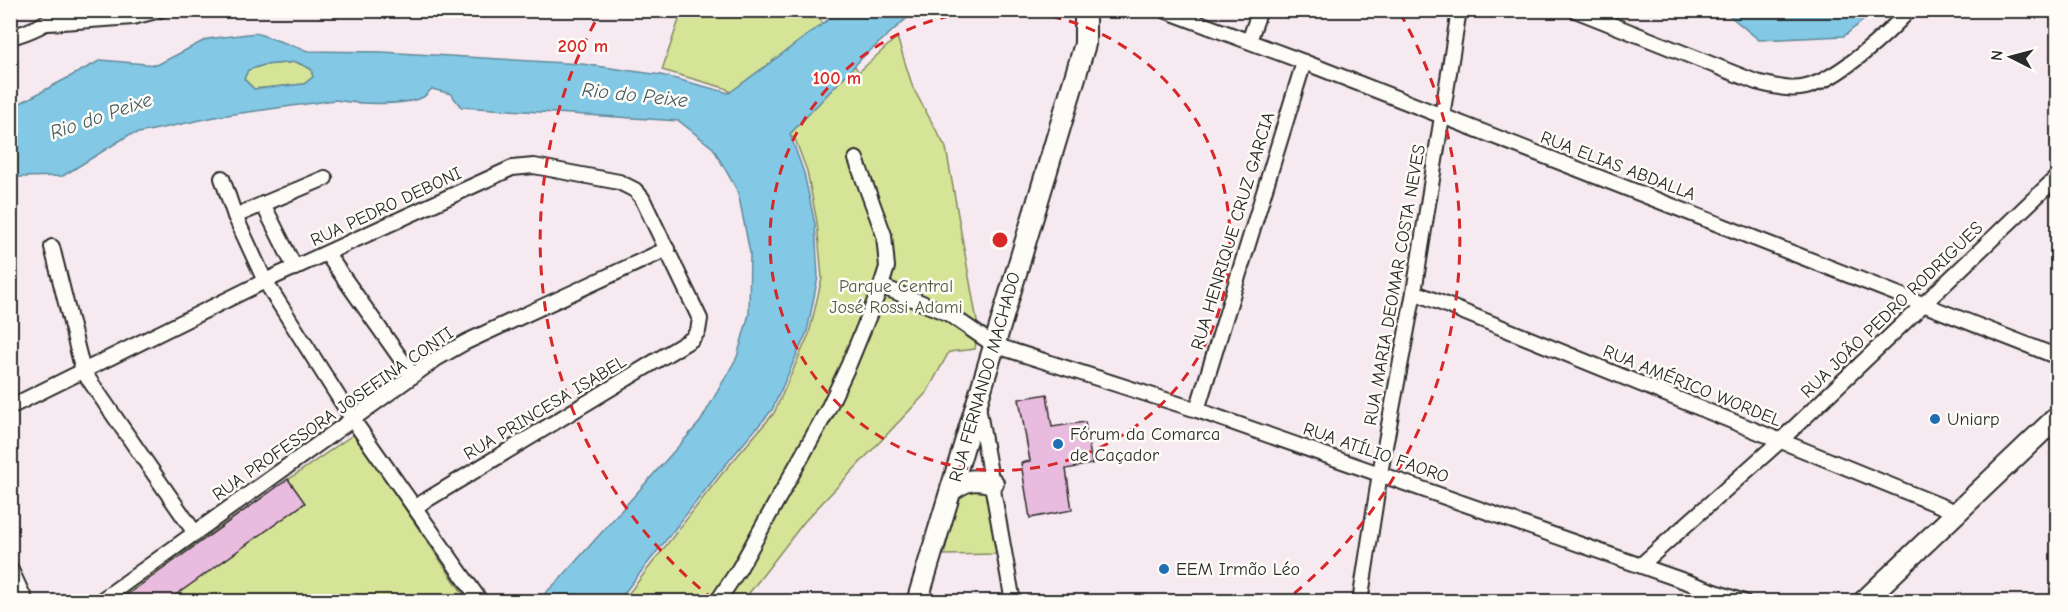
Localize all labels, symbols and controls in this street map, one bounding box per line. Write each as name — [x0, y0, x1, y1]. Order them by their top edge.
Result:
north arrow — [1981, 27, 2041, 87]
text: 200 m — [558, 36, 608, 57]
text: N — [1988, 49, 2007, 62]
text: 100 m — [813, 68, 861, 89]
water label: Rio do Peixe — [581, 78, 689, 112]
water label: Rio do Peixe — [47, 88, 155, 144]
street label: RUA HENRIQUE CRUZ GARCIA — [1187, 109, 1279, 353]
street label: RUA ELIAS ABDALLA — [1537, 127, 1699, 205]
street label: RUA MARIA DEOMAR COSTA NEVES — [1360, 143, 1430, 427]
street label: RUA PEDRO DEBONI — [307, 163, 465, 251]
street label: RUA JOÃO PEDRO RODRIGUES — [1797, 217, 1987, 403]
centre of rings — [990, 230, 1010, 250]
street label: RUA FERNANDO MACHADO — [945, 270, 1025, 484]
park label: Parque Central José Rossi Adami — [829, 276, 963, 318]
street label: RUA PROFESSORA JOSEFINA CONTI — [209, 323, 457, 505]
street label: RUA AMÉRICO WORDEL — [1600, 340, 1784, 431]
street label: RUA PRINCESA ISABEL — [460, 351, 630, 465]
place label: Uniarp — [1947, 409, 1999, 430]
marker: Uniarp — [1928, 412, 1942, 426]
street label: RUA ATÍLIO FAORO — [1300, 417, 1452, 488]
place label: Fórum da Comarca de Caçador — [1070, 424, 1220, 466]
marker: Fórum da Comarca de Caçador — [1051, 437, 1065, 451]
place label: EEM Irmão Léo — [1176, 559, 1300, 580]
marker: EEM Irmão Léo — [1157, 562, 1171, 576]

